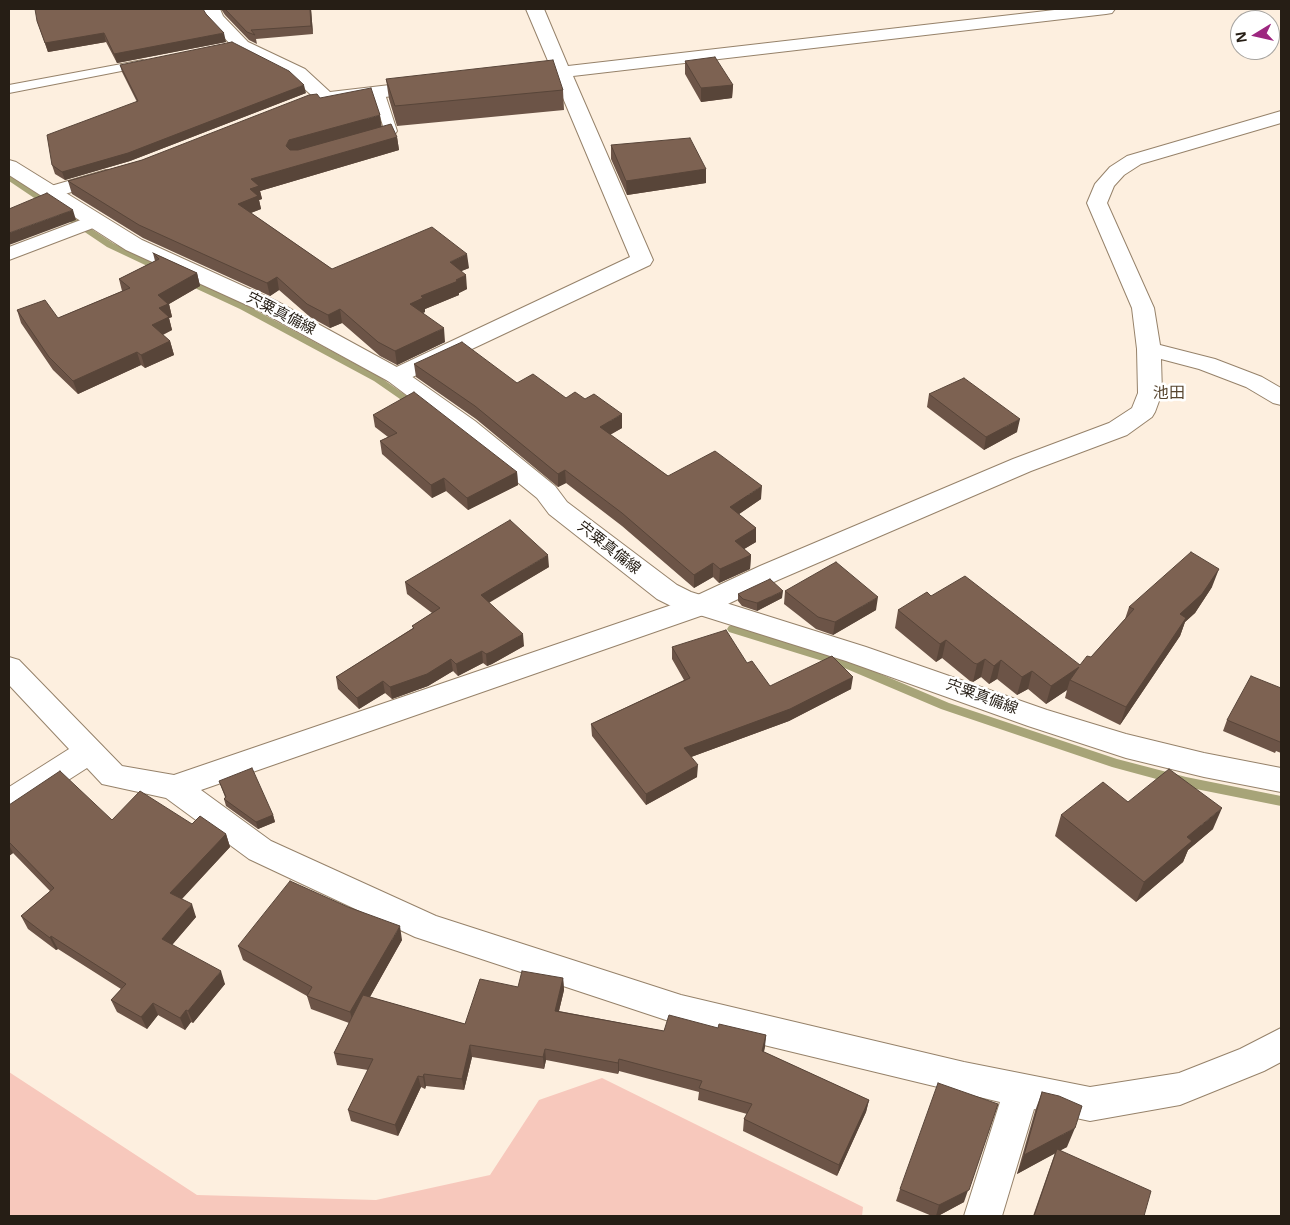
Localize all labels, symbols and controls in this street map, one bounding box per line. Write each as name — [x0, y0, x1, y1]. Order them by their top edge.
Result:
north arrow — [1230, 10, 1280, 60]
text: N — [1230, 30, 1251, 44]
street label: 宍粟真備線 — [244, 289, 318, 339]
district label: 池田 — [1153, 383, 1185, 403]
street label: 宍粟真備線 — [574, 518, 644, 578]
street label: 宍粟真備線 — [944, 676, 1020, 718]

